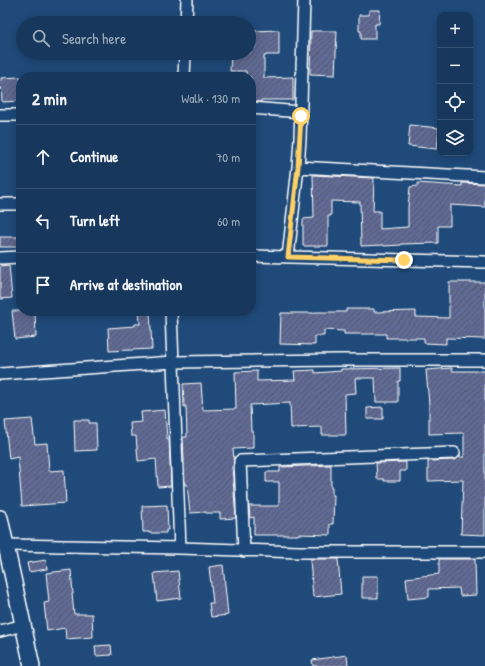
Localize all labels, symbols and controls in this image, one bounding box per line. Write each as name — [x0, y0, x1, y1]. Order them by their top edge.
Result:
map controls — [437, 12, 473, 156]
button: + — [437, 12, 473, 48]
search box — [16, 16, 256, 60]
icon: search — [30, 27, 52, 49]
text: Search here — [62, 28, 126, 49]
button: − — [437, 48, 473, 84]
button: locate — [437, 84, 473, 120]
text: 2 min — [32, 87, 67, 110]
text: Walk · 130 m — [181, 89, 240, 107]
route start — [292, 107, 310, 125]
button: layers — [437, 120, 473, 156]
icon: ahead — [32, 146, 54, 168]
text: Continue — [70, 146, 118, 167]
text: 70 m — [216, 148, 240, 166]
icon: left — [32, 210, 54, 232]
text: Turn left — [70, 210, 120, 231]
text: 60 m — [217, 212, 240, 230]
route end — [395, 251, 413, 269]
icon: arrive — [32, 274, 54, 296]
text: Arrive at destination — [70, 274, 182, 295]

